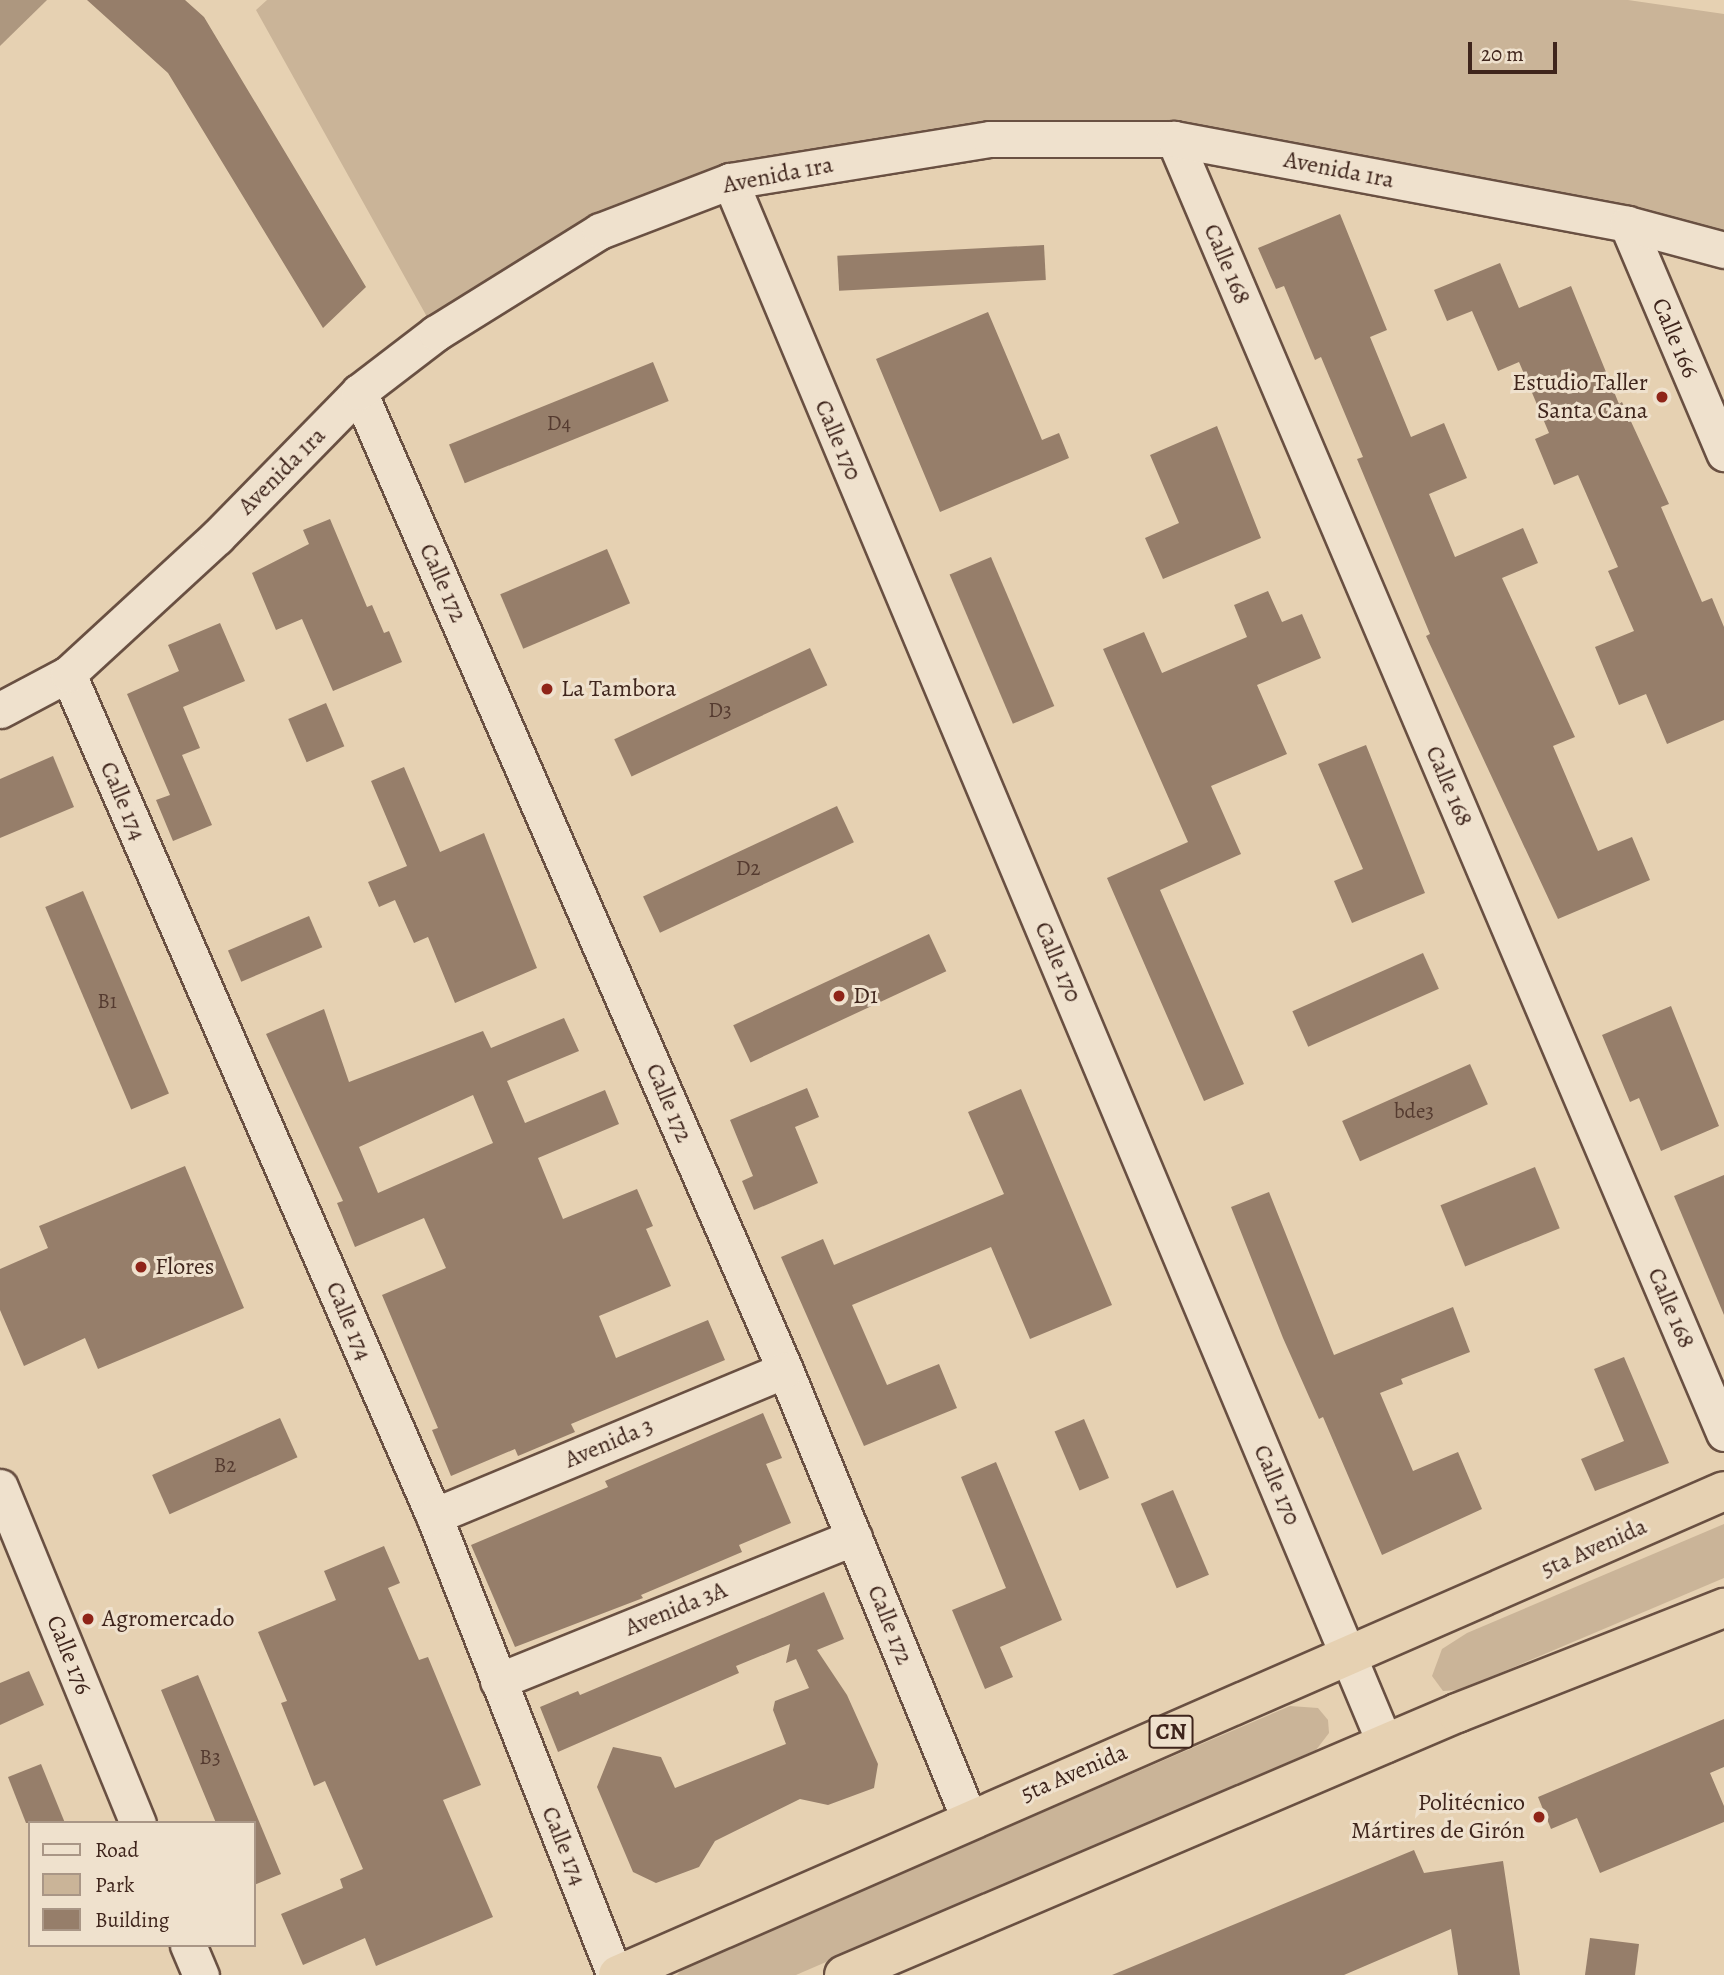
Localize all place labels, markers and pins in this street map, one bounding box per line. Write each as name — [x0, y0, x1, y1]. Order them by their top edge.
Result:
place label: Estudio Taller Santa Cana — [1512, 369, 1648, 425]
marker: Estudio Taller Santa Cana — [1654, 389, 1670, 405]
place label: La Tambora — [561, 675, 676, 703]
marker: La Tambora — [539, 681, 555, 697]
place label: D1 — [853, 982, 878, 1010]
marker: D1 — [831, 988, 847, 1004]
place label: Flores — [155, 1253, 214, 1281]
marker: Flores — [133, 1259, 149, 1275]
place label: Agromercado — [102, 1605, 235, 1633]
marker: Agromercado — [80, 1611, 96, 1627]
place label: Politécnico Mártires de Girón — [1351, 1789, 1525, 1845]
marker: Politécnico Mártires de Girón — [1531, 1809, 1547, 1825]

